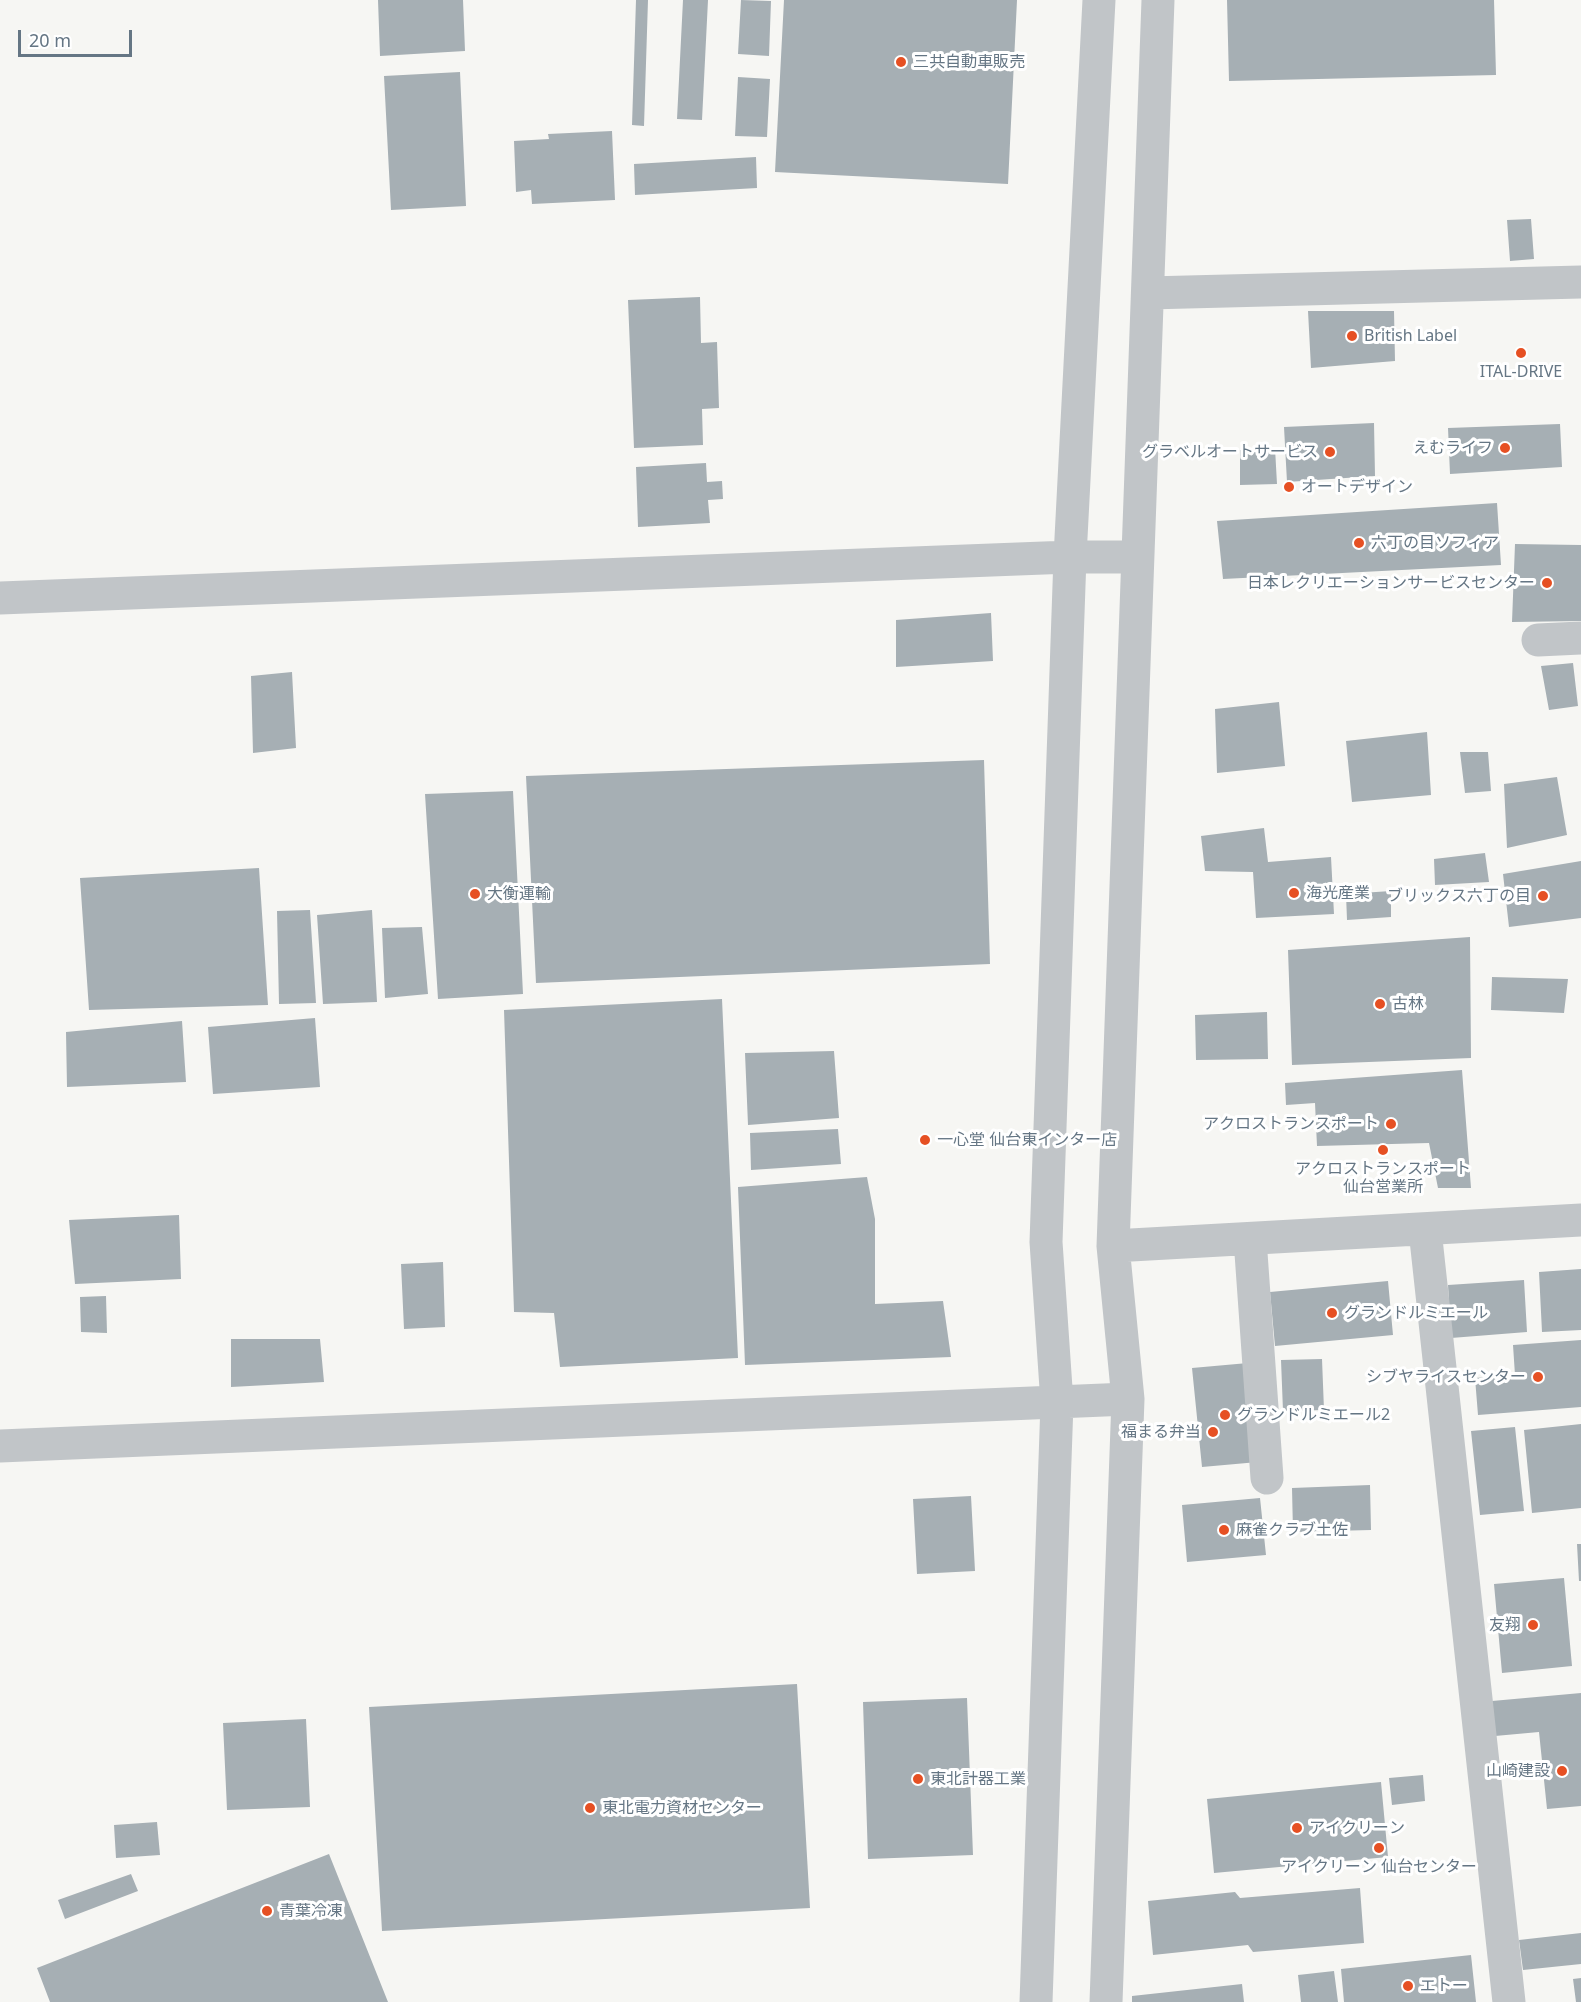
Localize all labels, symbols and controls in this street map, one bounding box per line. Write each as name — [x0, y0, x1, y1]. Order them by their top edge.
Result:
scale bar — [21, 18, 135, 56]
text: 20 m — [29, 28, 71, 52]
place label: 三共自動車販売 — [913, 52, 1025, 72]
marker: 三共自動車販売 — [894, 55, 908, 69]
place label: British Label — [1364, 326, 1457, 346]
marker: British Label — [1345, 329, 1359, 343]
marker: ITAL-DRIVE — [1514, 346, 1528, 360]
place label: ITAL-DRIVE — [1480, 362, 1562, 382]
place label: えむライフ — [1413, 438, 1493, 458]
marker: えむライフ — [1498, 441, 1512, 455]
place label: グラベルオートサービス — [1142, 442, 1318, 462]
marker: グラベルオートサービス — [1323, 445, 1337, 459]
place label: オートデザイン — [1301, 477, 1413, 497]
marker: オートデザイン — [1282, 480, 1296, 494]
place label: 六丁の目ソフィア — [1371, 533, 1499, 553]
marker: 六丁の目ソフィア — [1352, 536, 1366, 550]
place label: 日本レクリエーションサービスセンター — [1247, 573, 1535, 593]
marker: 日本レクリエーションサービスセンター — [1540, 576, 1554, 590]
place label: 海光産業 — [1306, 883, 1370, 903]
place label: 大衡運輸 — [487, 884, 551, 904]
marker: 海光産業 — [1287, 886, 1301, 900]
place label: ブリックス六丁の目 — [1387, 886, 1531, 906]
marker: 大衡運輸 — [468, 887, 482, 901]
marker: ブリックス六丁の目 — [1536, 889, 1550, 903]
place label: 古林 — [1392, 994, 1424, 1014]
marker: 古林 — [1373, 997, 1387, 1011]
place label: アクロストランスポート — [1203, 1114, 1379, 1134]
marker: アクロストランスポート — [1384, 1117, 1398, 1131]
place label: 一心堂 仙台東インター店 — [937, 1130, 1117, 1150]
marker: 一心堂 仙台東インター店 — [918, 1133, 932, 1147]
marker: アクロストランスポート 仙台営業所 — [1376, 1143, 1390, 1157]
place label: アクロストランスポート 仙台営業所 — [1295, 1159, 1471, 1197]
place label: グランドルミエール — [1344, 1303, 1488, 1323]
marker: グランドルミエール — [1325, 1306, 1339, 1320]
place label: シブヤライスセンター — [1366, 1367, 1526, 1387]
marker: シブヤライスセンター — [1531, 1370, 1545, 1384]
place label: グランドルミエール2 — [1237, 1405, 1390, 1425]
marker: グランドルミエール2 — [1218, 1408, 1232, 1422]
place label: 福まる弁当 — [1121, 1422, 1201, 1442]
marker: 福まる弁当 — [1206, 1425, 1220, 1439]
place label: 麻雀クラブ土佐 — [1236, 1520, 1348, 1540]
marker: 麻雀クラブ土佐 — [1217, 1523, 1231, 1537]
place label: 友翔 — [1489, 1615, 1521, 1635]
marker: 友翔 — [1526, 1618, 1540, 1632]
place label: 山崎建設 — [1486, 1761, 1550, 1781]
marker: 山崎建設 — [1555, 1764, 1569, 1778]
place label: 東北計器工業 — [930, 1769, 1026, 1789]
marker: 東北計器工業 — [911, 1772, 925, 1786]
place label: 東北電力資材センター — [602, 1798, 762, 1818]
marker: 東北電力資材センター — [583, 1801, 597, 1815]
place label: アイクリーン — [1309, 1818, 1405, 1838]
marker: アイクリーン — [1290, 1821, 1304, 1835]
marker: アイクリーン 仙台センター — [1372, 1841, 1386, 1855]
place label: アイクリーン 仙台センター — [1281, 1857, 1477, 1877]
place label: 青葉冷凍 — [279, 1901, 343, 1921]
marker: 青葉冷凍 — [260, 1904, 274, 1918]
place label: エトー — [1420, 1976, 1468, 1996]
marker: エトー — [1401, 1979, 1415, 1993]

